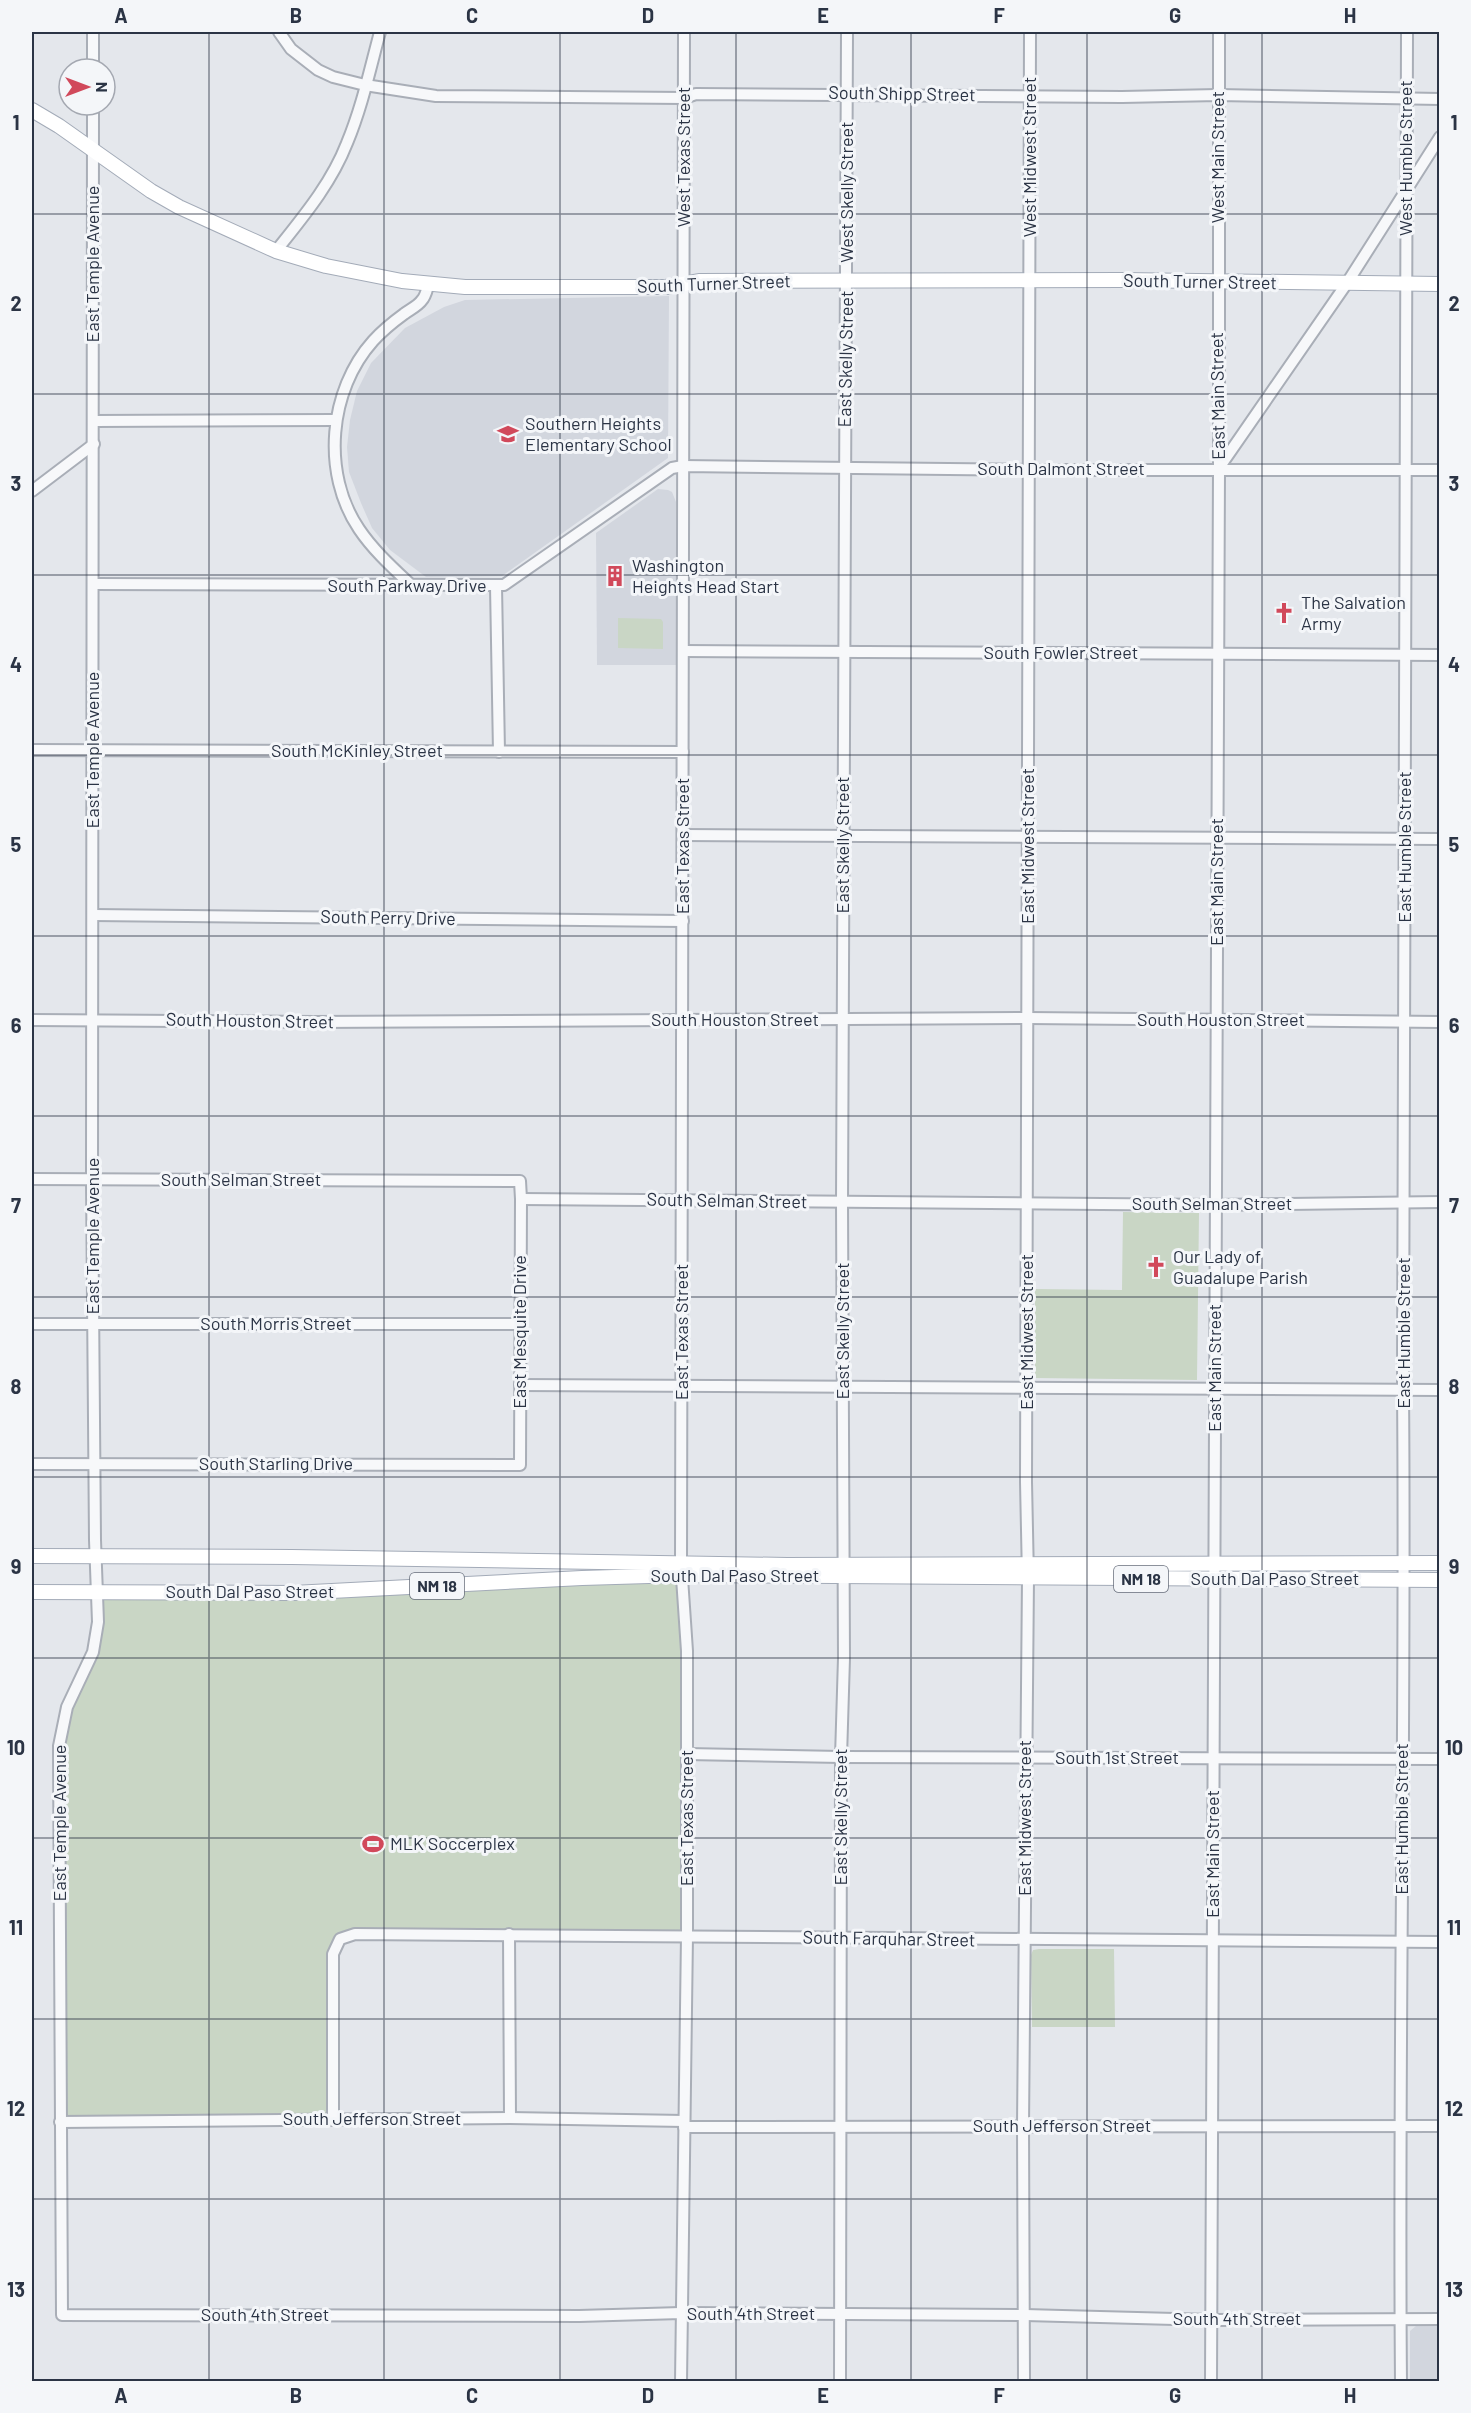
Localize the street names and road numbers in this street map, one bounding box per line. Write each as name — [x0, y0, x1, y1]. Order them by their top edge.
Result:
street label: West Midwest Street — [1018, 77, 1040, 237]
street label: West Humble Street — [1394, 80, 1416, 236]
street label: South Shipp Street — [828, 81, 976, 105]
street label: West Texas Street — [672, 87, 694, 227]
street label: West Main Street — [1206, 91, 1228, 223]
street label: West Skelly Street — [835, 121, 857, 263]
street label: East Temple Avenue — [81, 186, 103, 342]
street label: South Turner Street — [637, 269, 791, 297]
street label: South Turner Street — [1123, 269, 1277, 293]
street label: East Skelly Street — [833, 290, 857, 428]
street label: East Main Street — [1205, 332, 1229, 460]
street label: South Dalmont Street — [977, 457, 1145, 479]
street label: South Parkway Drive — [327, 574, 487, 596]
street label: South Fowler Street — [984, 641, 1138, 663]
street label: East Temple Avenue — [81, 672, 103, 828]
street label: South McKinley Street — [271, 739, 443, 761]
street label: East Midwest Street — [1016, 768, 1038, 924]
street label: East Humble Street — [1393, 771, 1415, 923]
street label: East Skelly Street — [831, 777, 853, 913]
street label: East Texas Street — [671, 778, 693, 914]
street label: East Main Street — [1205, 818, 1227, 946]
street label: South Perry Drive — [320, 905, 456, 929]
street label: South Houston Street — [166, 1008, 334, 1032]
street label: South Houston Street — [651, 1008, 819, 1030]
street label: South Houston Street — [1137, 1008, 1305, 1030]
street label: East Temple Avenue — [81, 1158, 103, 1314]
street label: South Selman Street — [161, 1168, 321, 1190]
street label: South Selman Street — [647, 1188, 808, 1212]
street label: South Selman Street — [1132, 1192, 1292, 1214]
street label: East Midwest Street — [1015, 1254, 1037, 1410]
street label: East Mesquite Drive — [508, 1255, 530, 1409]
street label: East Humble Street — [1392, 1257, 1414, 1409]
street label: East Skelly Street — [831, 1263, 853, 1399]
street label: East Texas Street — [670, 1264, 692, 1400]
street label: East Main Street — [1203, 1304, 1225, 1432]
street label: South Morris Street — [200, 1312, 352, 1334]
street label: South Starling Drive — [199, 1452, 353, 1474]
street label: South Dal Paso Street — [651, 1564, 819, 1586]
road number: NM 18 — [1114, 1566, 1168, 1592]
street label: South Dal Paso Street — [1191, 1567, 1359, 1589]
road number: NM 18 — [410, 1573, 464, 1599]
street label: South Dal Paso Street — [166, 1580, 334, 1602]
street label: East Midwest Street — [1013, 1740, 1035, 1896]
street label: East Humble Street — [1390, 1743, 1412, 1895]
street label: East Temple Avenue — [48, 1745, 70, 1901]
street label: South 1st Street — [1055, 1746, 1179, 1768]
street label: East Skelly Street — [829, 1749, 851, 1885]
street label: East Texas Street — [675, 1750, 697, 1886]
street label: East Main Street — [1201, 1790, 1223, 1918]
street label: South Farquhar Street — [802, 1925, 976, 1951]
street label: South Jefferson Street — [283, 2107, 461, 2129]
street label: South Jefferson Street — [973, 2114, 1151, 2136]
street label: South 4th Street — [687, 2302, 815, 2324]
street label: South 4th Street — [201, 2303, 329, 2325]
street label: South 4th Street — [1173, 2307, 1301, 2329]

